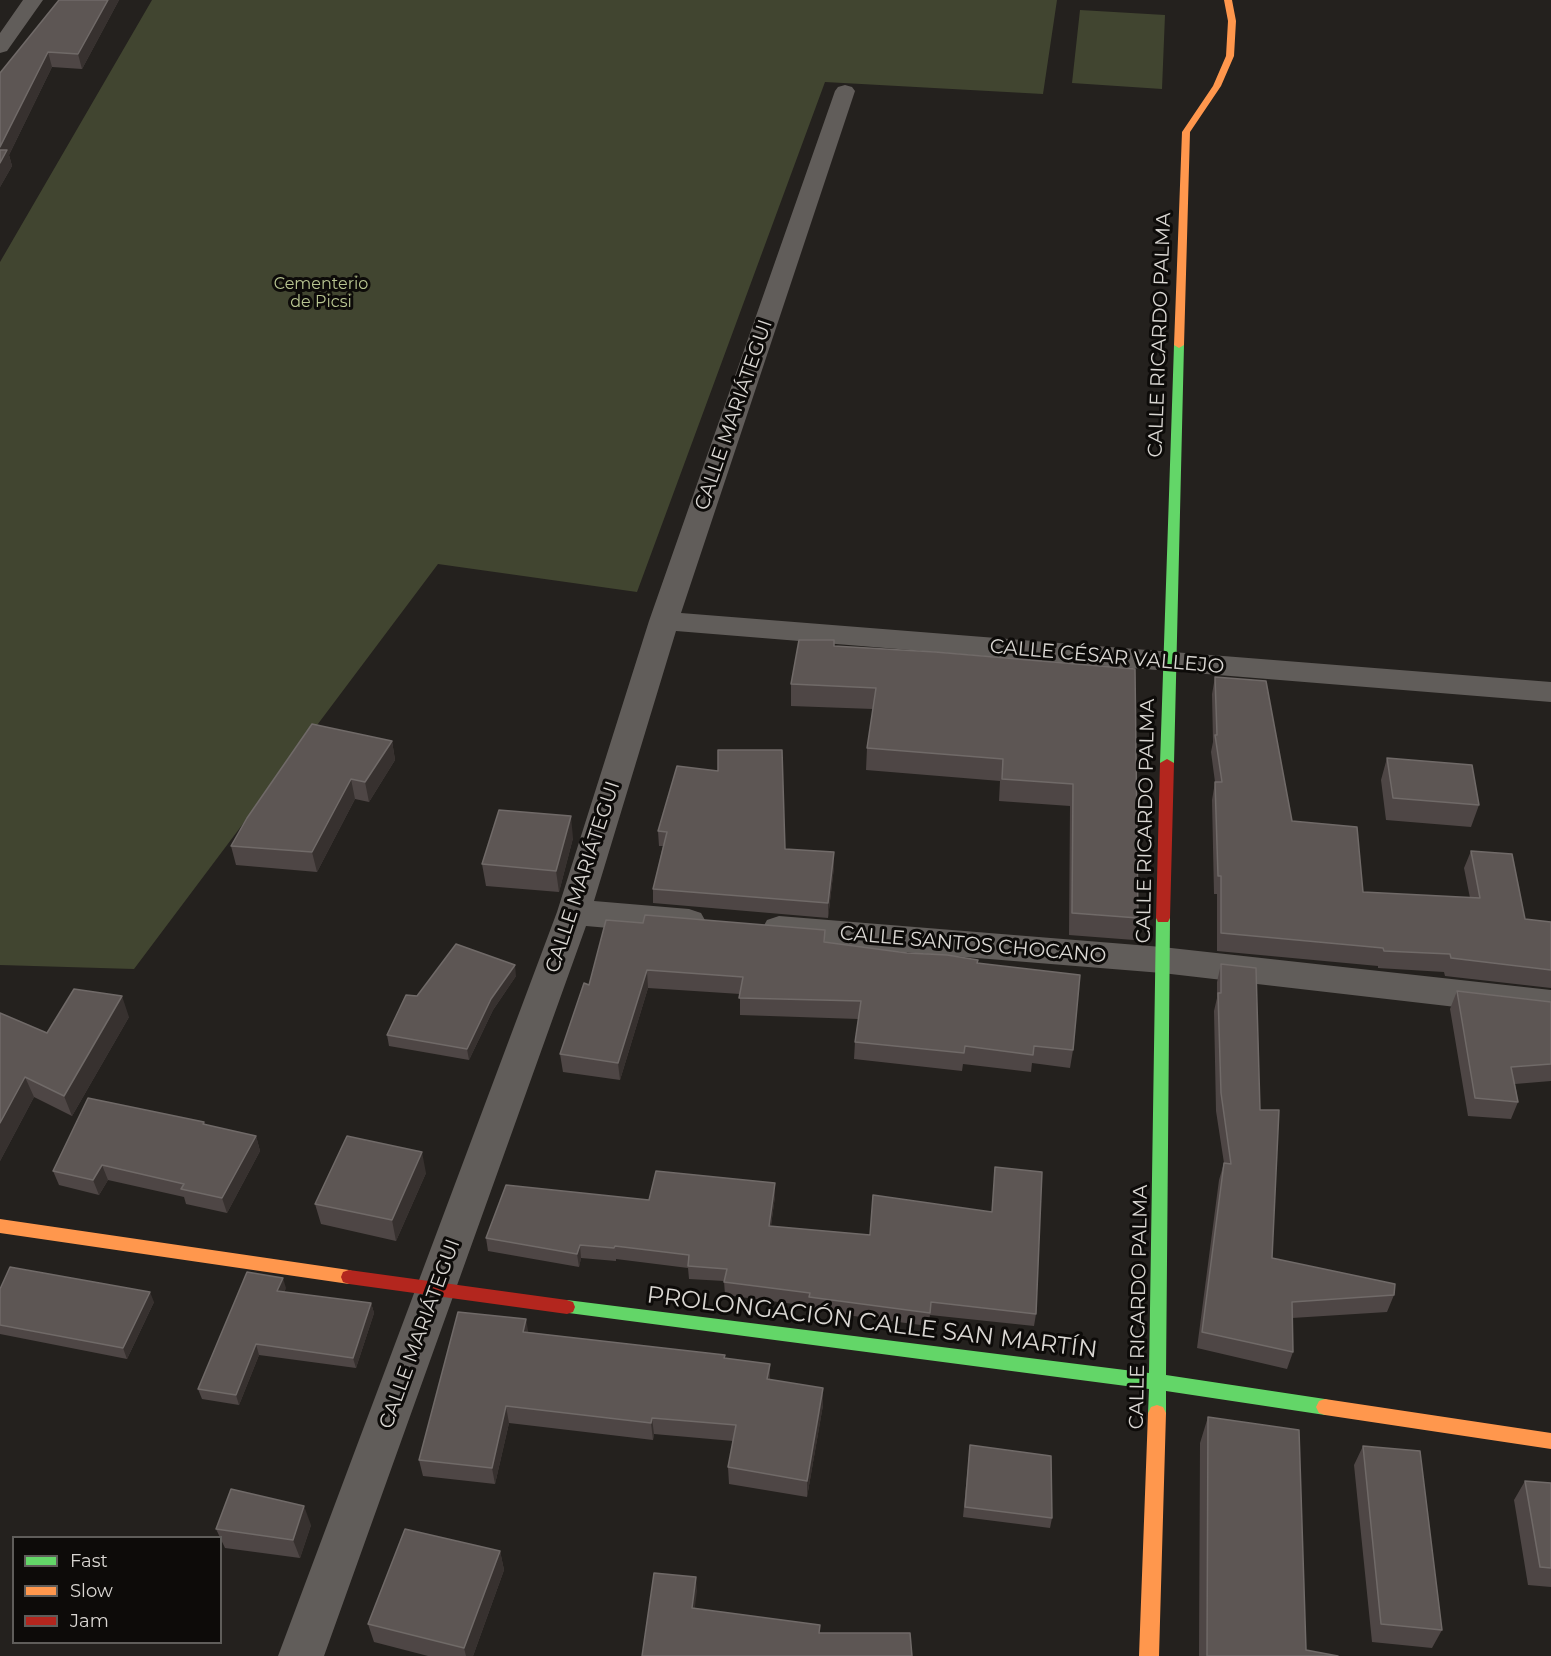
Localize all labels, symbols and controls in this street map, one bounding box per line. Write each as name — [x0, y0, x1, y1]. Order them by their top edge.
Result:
street label: CALLE RICARDO PALMA — [1144, 212, 1176, 458]
park label: Cementerio de Picsi — [274, 274, 368, 312]
street label: CALLE MARIÁTEGUI — [690, 317, 778, 513]
street label: CALLE CÉSAR VALLEJO — [989, 635, 1225, 679]
street label: CALLE RICARDO PALMA — [1132, 698, 1160, 944]
street label: CALLE MARIÁTEGUI — [541, 778, 625, 976]
street label: CALLE SANTOS CHOCANO — [839, 921, 1107, 969]
street label: CALLE RICARDO PALMA — [1125, 1184, 1153, 1430]
street label: CALLE MARIÁTEGUI — [375, 1236, 465, 1432]
street label: PROLONGACIÓN CALLE SAN MARTÍN — [645, 1281, 1099, 1365]
legend — [12, 1536, 222, 1644]
text: Fast — [70, 1550, 108, 1572]
text: Slow — [70, 1580, 113, 1602]
text: Jam — [70, 1610, 109, 1632]

